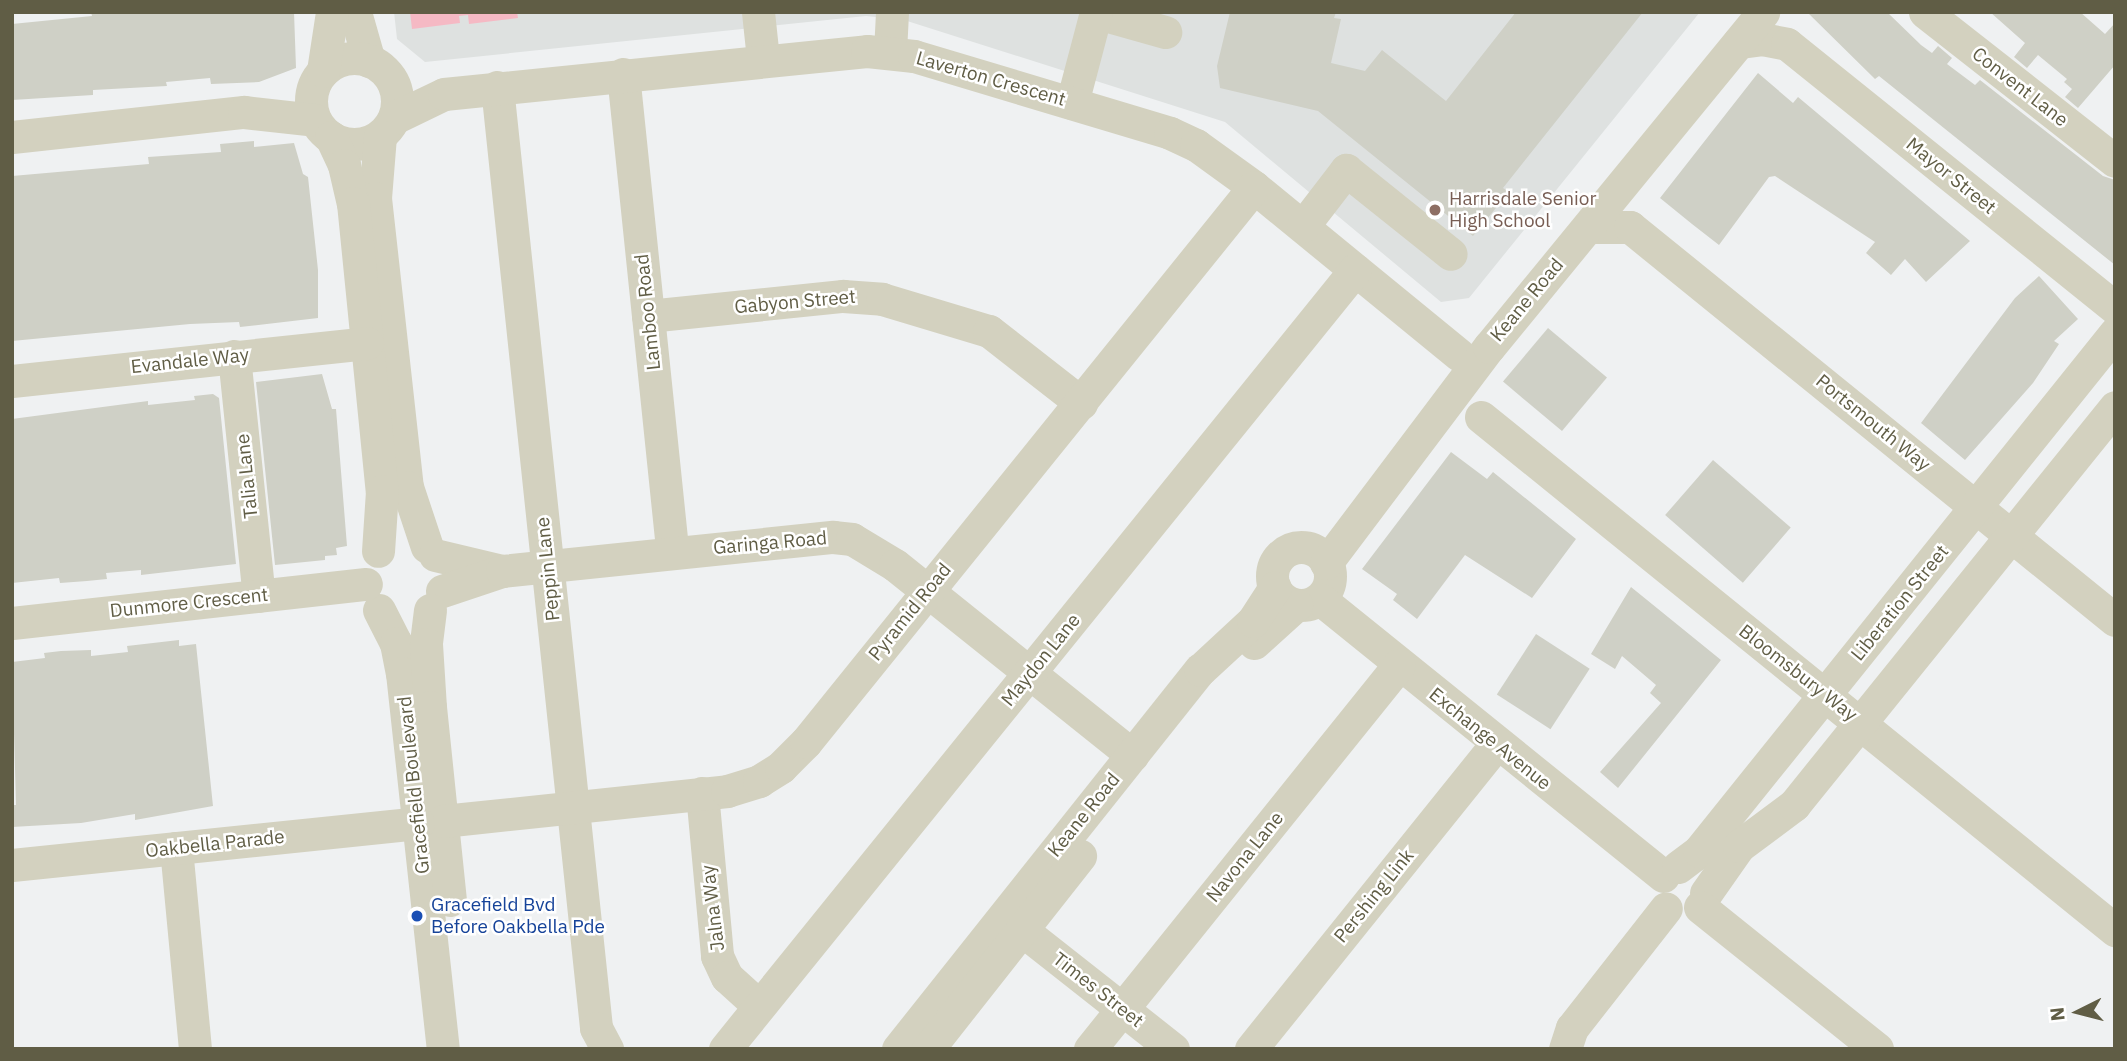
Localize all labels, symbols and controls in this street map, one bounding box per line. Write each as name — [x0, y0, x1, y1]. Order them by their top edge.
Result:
street label: Convent Lane — [1967, 42, 2073, 132]
street label: Laverton Crescent — [914, 47, 1068, 111]
street label: Mayor Street — [1901, 133, 2001, 219]
place label: Harrisdale Senior High School — [1449, 188, 1596, 232]
marker: Harrisdale Senior High School — [1427, 202, 1443, 218]
street label: Lamboo Road — [631, 253, 665, 371]
street label: Keane Road — [1486, 254, 1568, 346]
street label: Gabyon Street — [733, 285, 857, 319]
street label: Evandale Way — [130, 343, 250, 379]
street label: Portsmouth Way — [1811, 370, 1935, 476]
street label: Talia Lane — [231, 432, 263, 520]
street label: Peppin Lane — [531, 516, 565, 622]
street label: Garinga Road — [712, 527, 828, 559]
street label: Liberation Street — [1846, 541, 1954, 665]
street label: Pyramid Road — [864, 559, 956, 665]
street label: Dunmore Crescent — [109, 583, 269, 623]
street label: Maydon Lane — [997, 609, 1085, 711]
street label: Bloomsbury Way — [1734, 620, 1862, 726]
street label: Exchange Avenue — [1425, 683, 1555, 795]
street label: Gracefield Boulevard — [393, 695, 435, 875]
street label: Keane Road — [1043, 768, 1125, 862]
street label: Navona Lane — [1202, 807, 1288, 907]
street label: Oakbella Parade — [144, 825, 286, 863]
street label: Pershing Link — [1329, 845, 1419, 947]
street label: Jalna Way — [696, 864, 730, 952]
place label: Gracefield Bvd Before Oakbella Pde — [431, 894, 605, 938]
marker: Gracefield Bvd Before Oakbella Pde — [409, 908, 425, 924]
street label: Times Street — [1048, 948, 1148, 1032]
north arrow — [2043, 977, 2113, 1047]
text: N — [2044, 1006, 2070, 1022]

